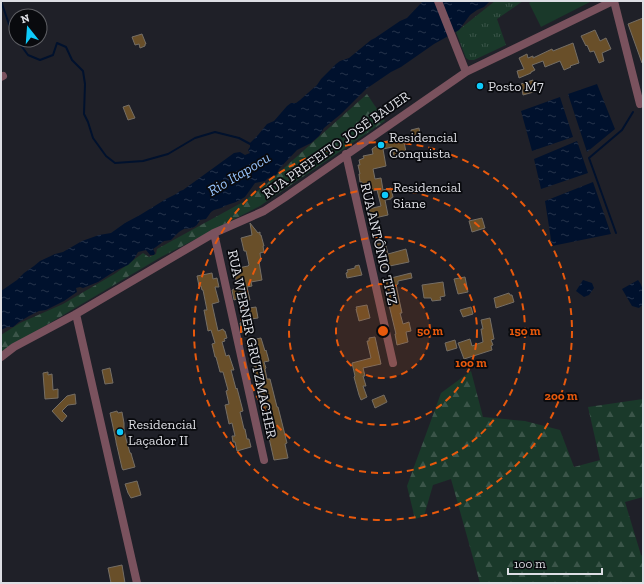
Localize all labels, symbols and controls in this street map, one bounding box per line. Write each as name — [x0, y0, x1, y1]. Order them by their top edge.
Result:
north arrow — [8, 8, 48, 48]
text: N — [19, 11, 32, 26]
place label: Posto M7 — [488, 78, 544, 95]
marker: Posto M7 — [475, 81, 485, 91]
street label: RUA PREFEITO JOSÉ BAUER — [259, 87, 413, 202]
place label: Residencial Conquista — [389, 129, 458, 162]
marker: Residencial Conquista — [376, 140, 386, 150]
water label: Rio Itapocu — [204, 148, 274, 200]
place label: Residencial Siane — [393, 179, 462, 212]
street label: RUA ANTÔNIO TITZ — [357, 181, 401, 307]
marker: Residencial Siane — [380, 190, 390, 200]
street label: RUA WERNER GRUTZMACHER — [224, 248, 280, 440]
centre of rings — [376, 324, 390, 338]
text: 50 m — [417, 324, 443, 338]
text: 150 m — [510, 324, 541, 338]
text: 100 m — [455, 356, 487, 370]
text: 200 m — [544, 389, 578, 403]
place label: Residencial Laçador II — [128, 416, 197, 449]
marker: Residencial Laçador II — [115, 427, 125, 437]
scale bar — [508, 550, 602, 576]
text: 100 m — [514, 557, 546, 571]

